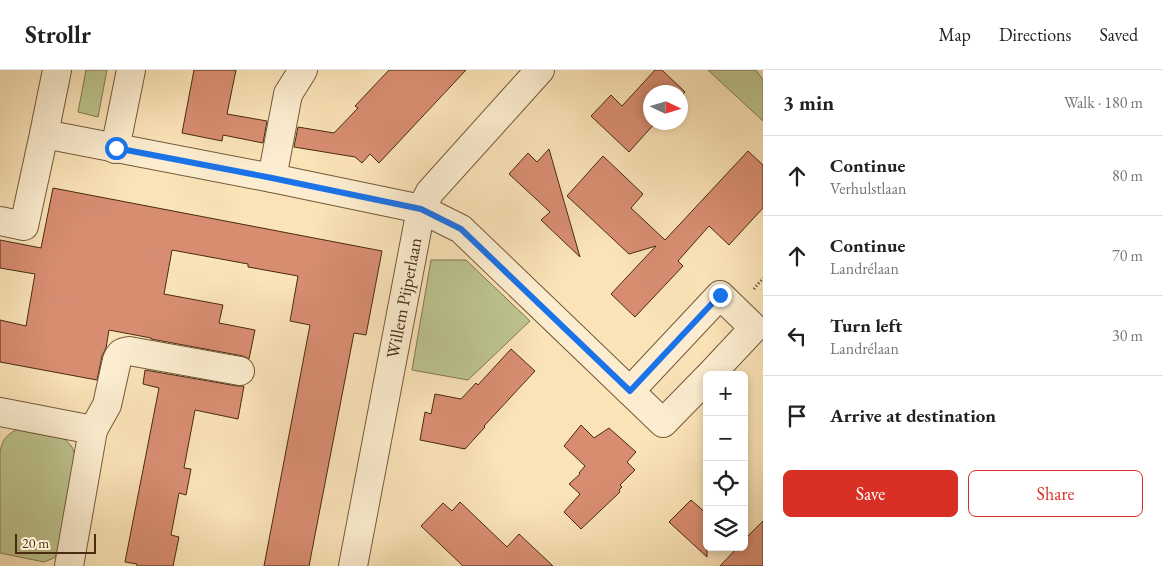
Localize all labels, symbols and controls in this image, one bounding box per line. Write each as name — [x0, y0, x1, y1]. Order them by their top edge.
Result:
text: Strollr — [25, 19, 91, 50]
text: Map — [939, 23, 971, 46]
text: Directions — [999, 23, 1071, 46]
text: Saved — [1099, 23, 1138, 46]
north arrow — [643, 85, 688, 130]
text: 3 min — [783, 89, 834, 116]
text: Walk · 180 m — [1064, 92, 1143, 113]
route start — [105, 137, 128, 160]
text: Continue — [830, 153, 905, 178]
icon: ahead — [783, 162, 811, 190]
text: 80 m — [1112, 165, 1143, 186]
text: Verhulstlaan — [830, 178, 907, 199]
text: Continue — [830, 233, 905, 258]
street label: Willem Pijperlaan — [381, 235, 427, 360]
icon: ahead — [783, 242, 811, 270]
text: 70 m — [1112, 245, 1143, 266]
text: Landrélaan — [830, 258, 899, 279]
route end — [709, 284, 732, 307]
text: Turn left — [830, 313, 902, 338]
icon: left — [783, 322, 811, 350]
text: 30 m — [1112, 325, 1143, 346]
text: Landrélaan — [830, 338, 899, 359]
map controls — [703, 371, 748, 551]
button: + — [703, 371, 748, 416]
icon: arrive — [783, 402, 811, 430]
text: Arrive at destination — [830, 403, 996, 428]
button: − — [703, 416, 748, 461]
button: locate — [703, 461, 748, 506]
button: Save — [783, 470, 958, 517]
button: Share — [968, 470, 1143, 517]
button: layers — [703, 506, 748, 551]
scale bar — [15, 531, 96, 554]
text: 20 m — [22, 534, 49, 552]

